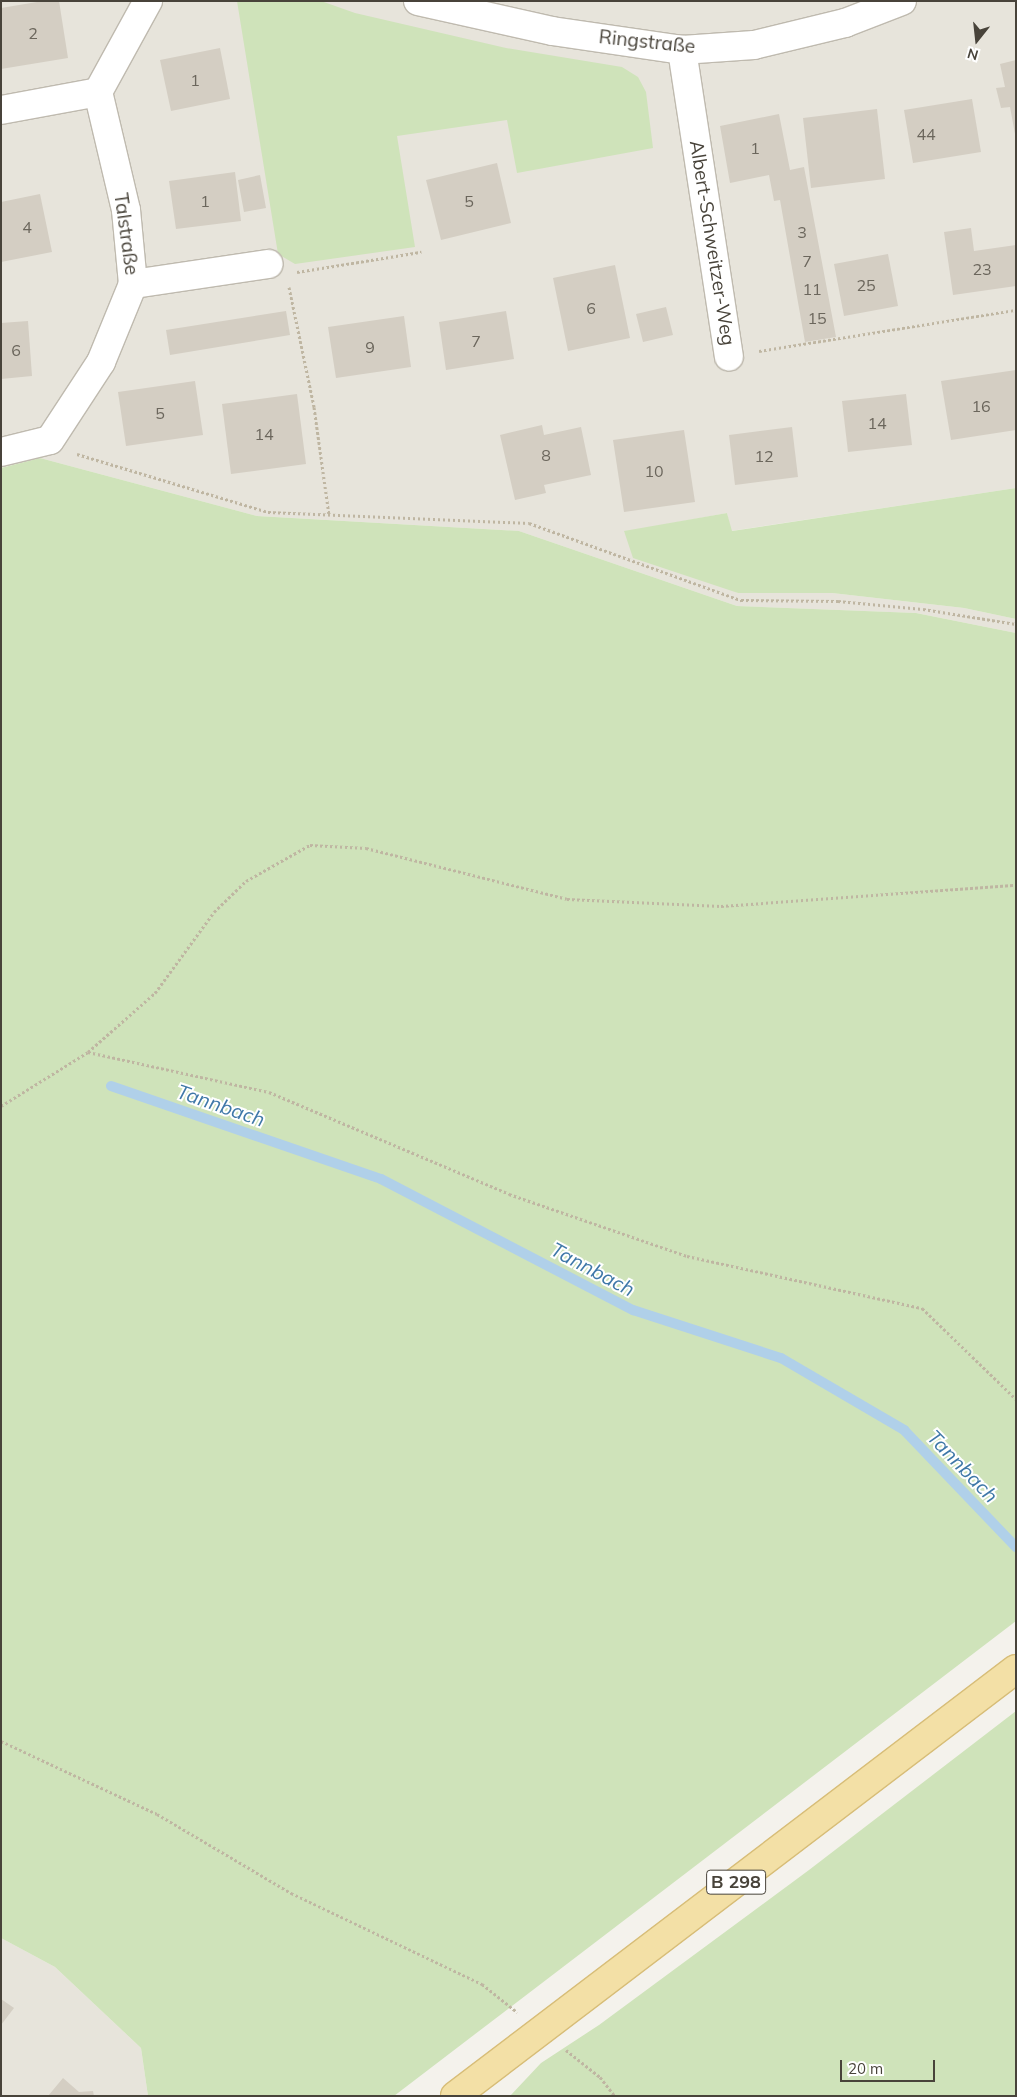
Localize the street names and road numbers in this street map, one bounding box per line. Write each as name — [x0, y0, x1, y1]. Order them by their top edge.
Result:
street label: Ringstraße — [598, 26, 696, 58]
street label: Albert-Schweitzer-Weg — [685, 139, 739, 347]
street label: Talstraße — [109, 192, 143, 276]
road number: B 298 — [706, 1866, 766, 1898]

